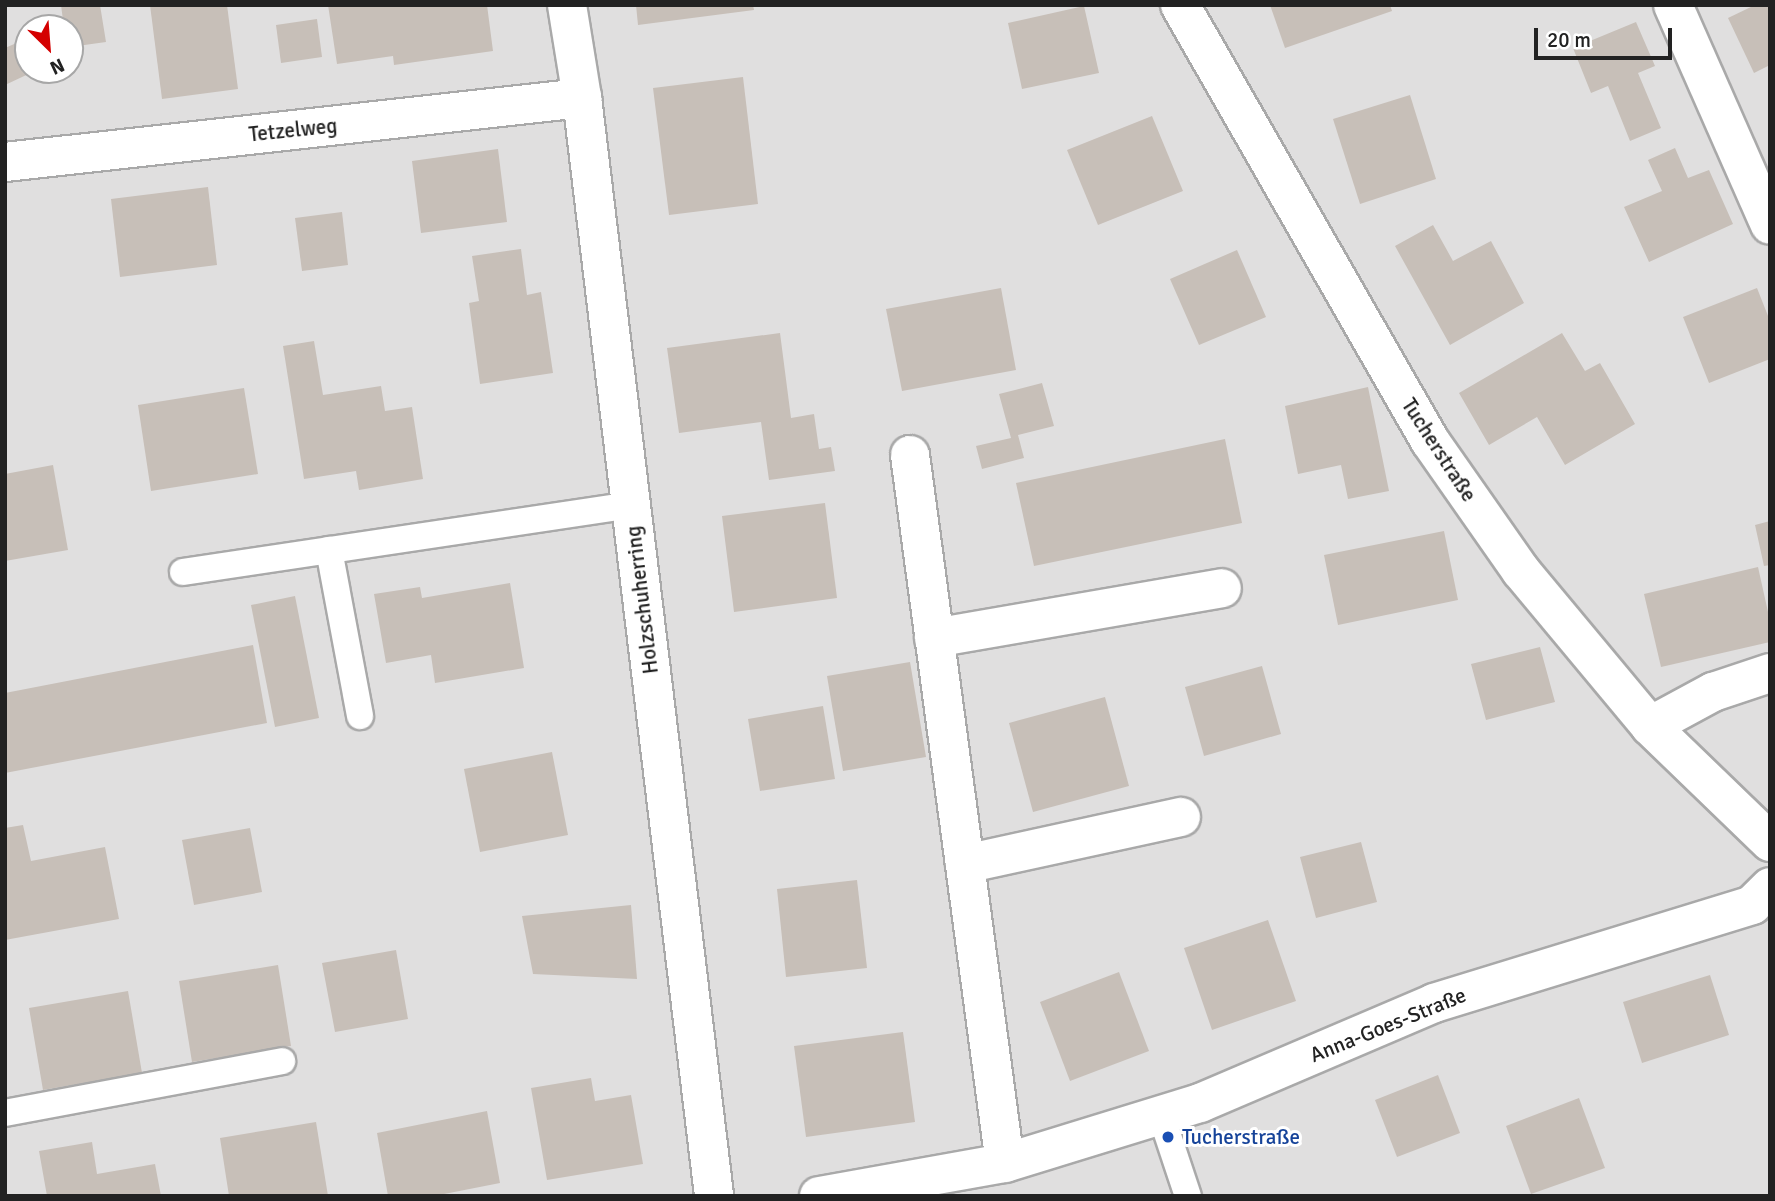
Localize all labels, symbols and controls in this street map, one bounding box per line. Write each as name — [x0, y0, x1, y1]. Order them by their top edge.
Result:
north arrow — [14, 14, 84, 84]
scale bar — [1537, 14, 1675, 58]
text: 20 m — [1547, 27, 1591, 53]
text: N — [46, 53, 68, 80]
street label: Tetzelweg — [248, 113, 338, 147]
street label: Tucherstraße — [1396, 394, 1482, 506]
street label: Holzschuherring — [620, 525, 664, 675]
street label: Anna-Goes-Straße — [1306, 982, 1470, 1068]
place label: Tucherstraße — [1182, 1124, 1300, 1150]
marker: Tucherstraße — [1160, 1129, 1176, 1145]

